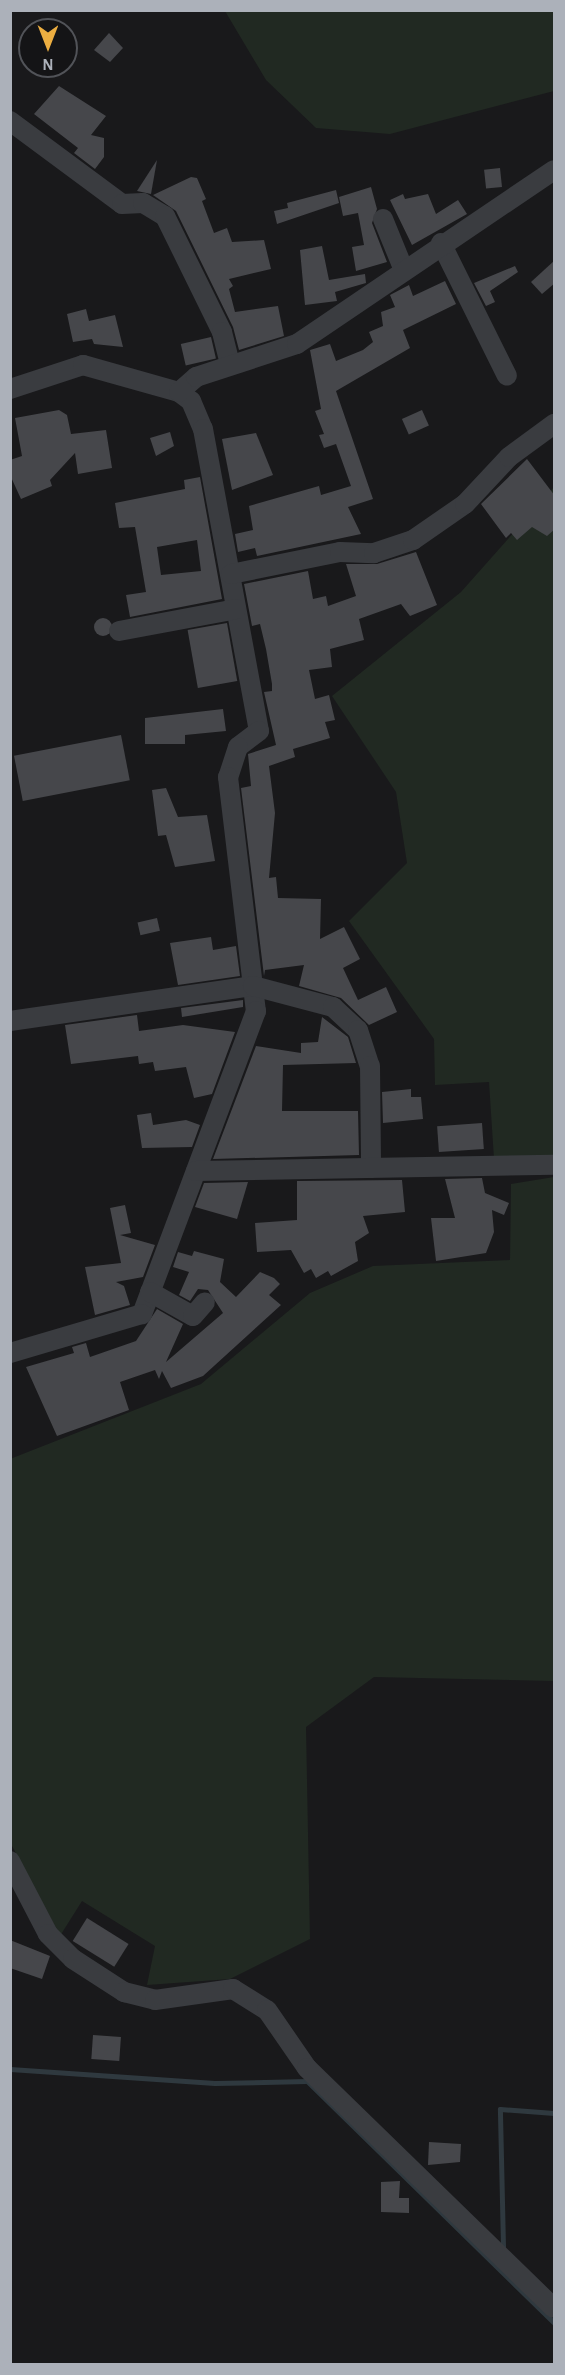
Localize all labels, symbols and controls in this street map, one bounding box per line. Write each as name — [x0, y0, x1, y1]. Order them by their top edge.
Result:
north arrow — [18, 18, 78, 78]
text: N — [42, 56, 54, 72]

